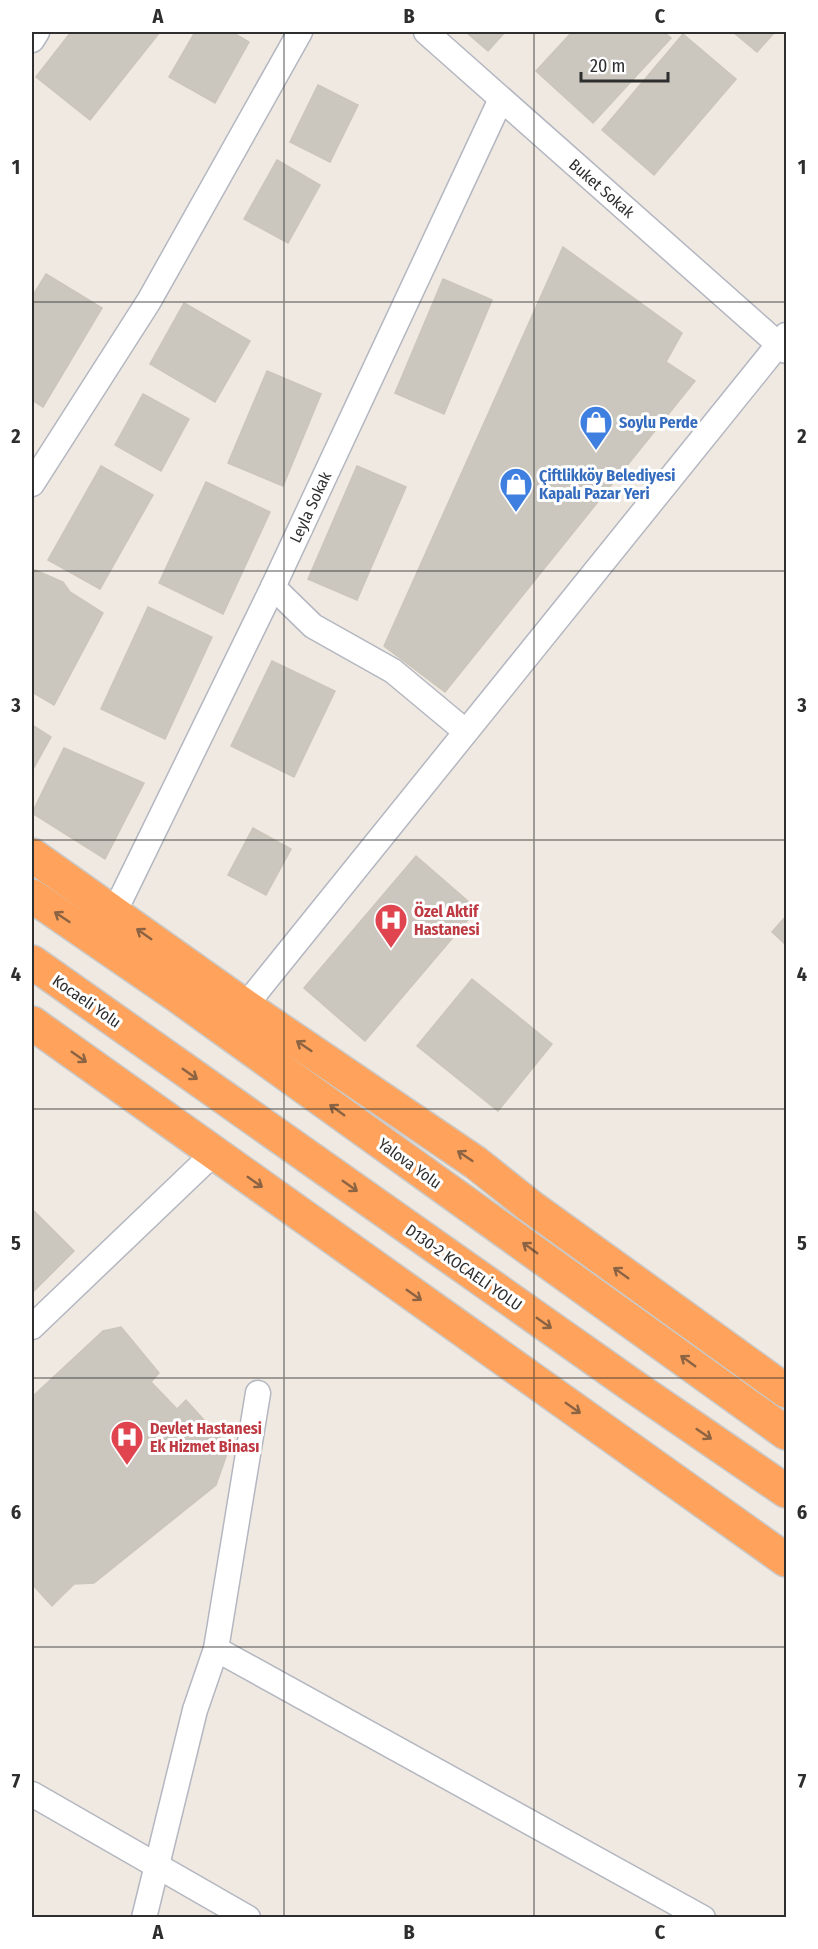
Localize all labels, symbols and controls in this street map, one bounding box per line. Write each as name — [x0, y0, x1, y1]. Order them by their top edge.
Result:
text: A — [152, 4, 165, 28]
text: B — [403, 4, 415, 28]
text: C — [655, 4, 666, 28]
scale bar — [581, 45, 668, 83]
text: 20 m — [590, 55, 625, 77]
text: 1 — [12, 155, 20, 179]
street label: Buket Sokak — [565, 155, 639, 222]
text: 1 — [798, 155, 806, 179]
shop icon: Soylu Perde — [578, 404, 614, 451]
place label: Soylu Perde — [619, 413, 698, 432]
text: 2 — [10, 424, 21, 448]
text: 2 — [796, 424, 807, 448]
shop icon: Çiftlikköy Belediyesi Kapalı Pazar Yeri — [498, 466, 534, 513]
place label: Çiftlikköy Belediyesi Kapalı Pazar Yeri — [539, 466, 675, 503]
street label: Leyla Sokak — [286, 468, 335, 546]
text: 3 — [10, 693, 21, 717]
text: 3 — [796, 693, 807, 717]
place label: Özel Aktif Hastanesi — [414, 901, 480, 939]
hospital icon: Özel Aktif Hastanesi — [373, 902, 409, 949]
one-way arrow — [54, 911, 70, 923]
one-way arrow — [137, 928, 153, 940]
text: 4 — [11, 962, 21, 986]
text: 4 — [797, 962, 807, 986]
street label: Kocaeli̇ Yolu — [49, 971, 125, 1032]
one-way arrow — [297, 1040, 313, 1052]
one-way arrow — [71, 1051, 87, 1063]
one-way arrow — [182, 1068, 198, 1080]
one-way arrow — [329, 1104, 345, 1116]
street label: Yalova Yolu — [374, 1134, 445, 1193]
one-way arrow — [458, 1150, 474, 1162]
one-way arrow — [246, 1176, 263, 1188]
one-way arrow — [341, 1180, 357, 1192]
street label: D130-2 KOCAELİ YOLU — [402, 1220, 526, 1315]
text: 5 — [11, 1231, 21, 1255]
text: 5 — [797, 1231, 807, 1255]
one-way arrow — [522, 1242, 538, 1254]
one-way arrow — [614, 1267, 630, 1279]
one-way arrow — [405, 1289, 422, 1301]
one-way arrow — [535, 1317, 551, 1329]
one-way arrow — [681, 1355, 697, 1367]
one-way arrow — [564, 1402, 581, 1414]
hospital icon: Devlet Hastanesi Ek Hizmet Binası — [109, 1419, 145, 1466]
place label: Devlet Hastanesi Ek Hizmet Binası — [150, 1419, 262, 1456]
one-way arrow — [695, 1428, 711, 1440]
text: 6 — [11, 1500, 21, 1524]
text: 6 — [797, 1500, 807, 1524]
text: 7 — [12, 1769, 21, 1793]
text: 7 — [798, 1769, 807, 1793]
text: A — [152, 1920, 165, 1944]
text: B — [403, 1920, 415, 1944]
text: C — [655, 1920, 666, 1944]

